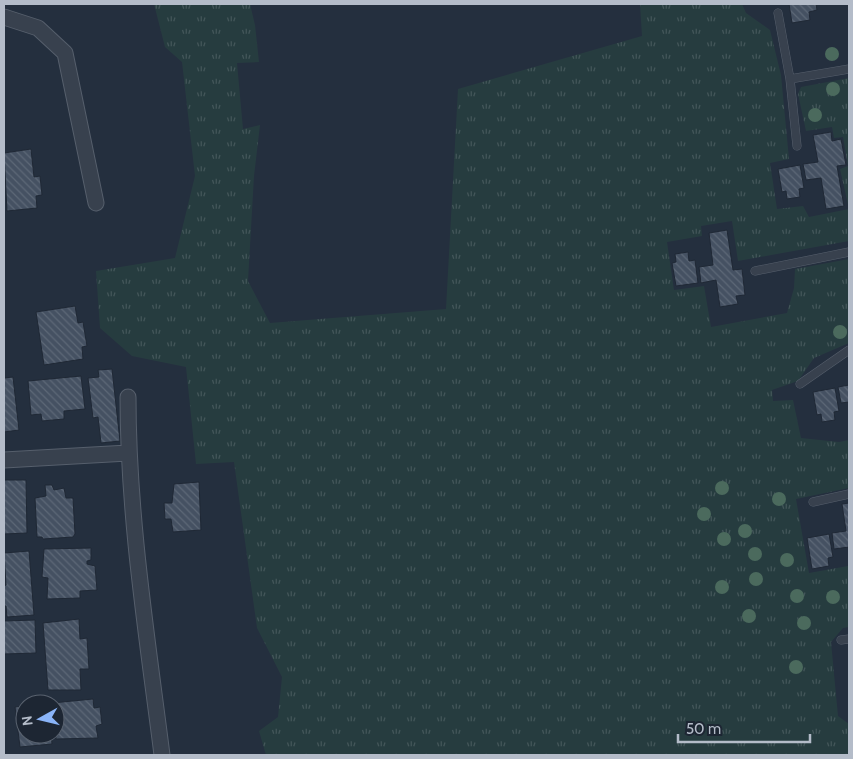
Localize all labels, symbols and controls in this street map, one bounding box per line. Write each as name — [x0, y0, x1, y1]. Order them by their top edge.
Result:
north arrow — [15, 694, 65, 744]
scale bar — [678, 712, 810, 744]
text: N — [18, 715, 37, 727]
text: 50 m — [686, 720, 721, 738]

